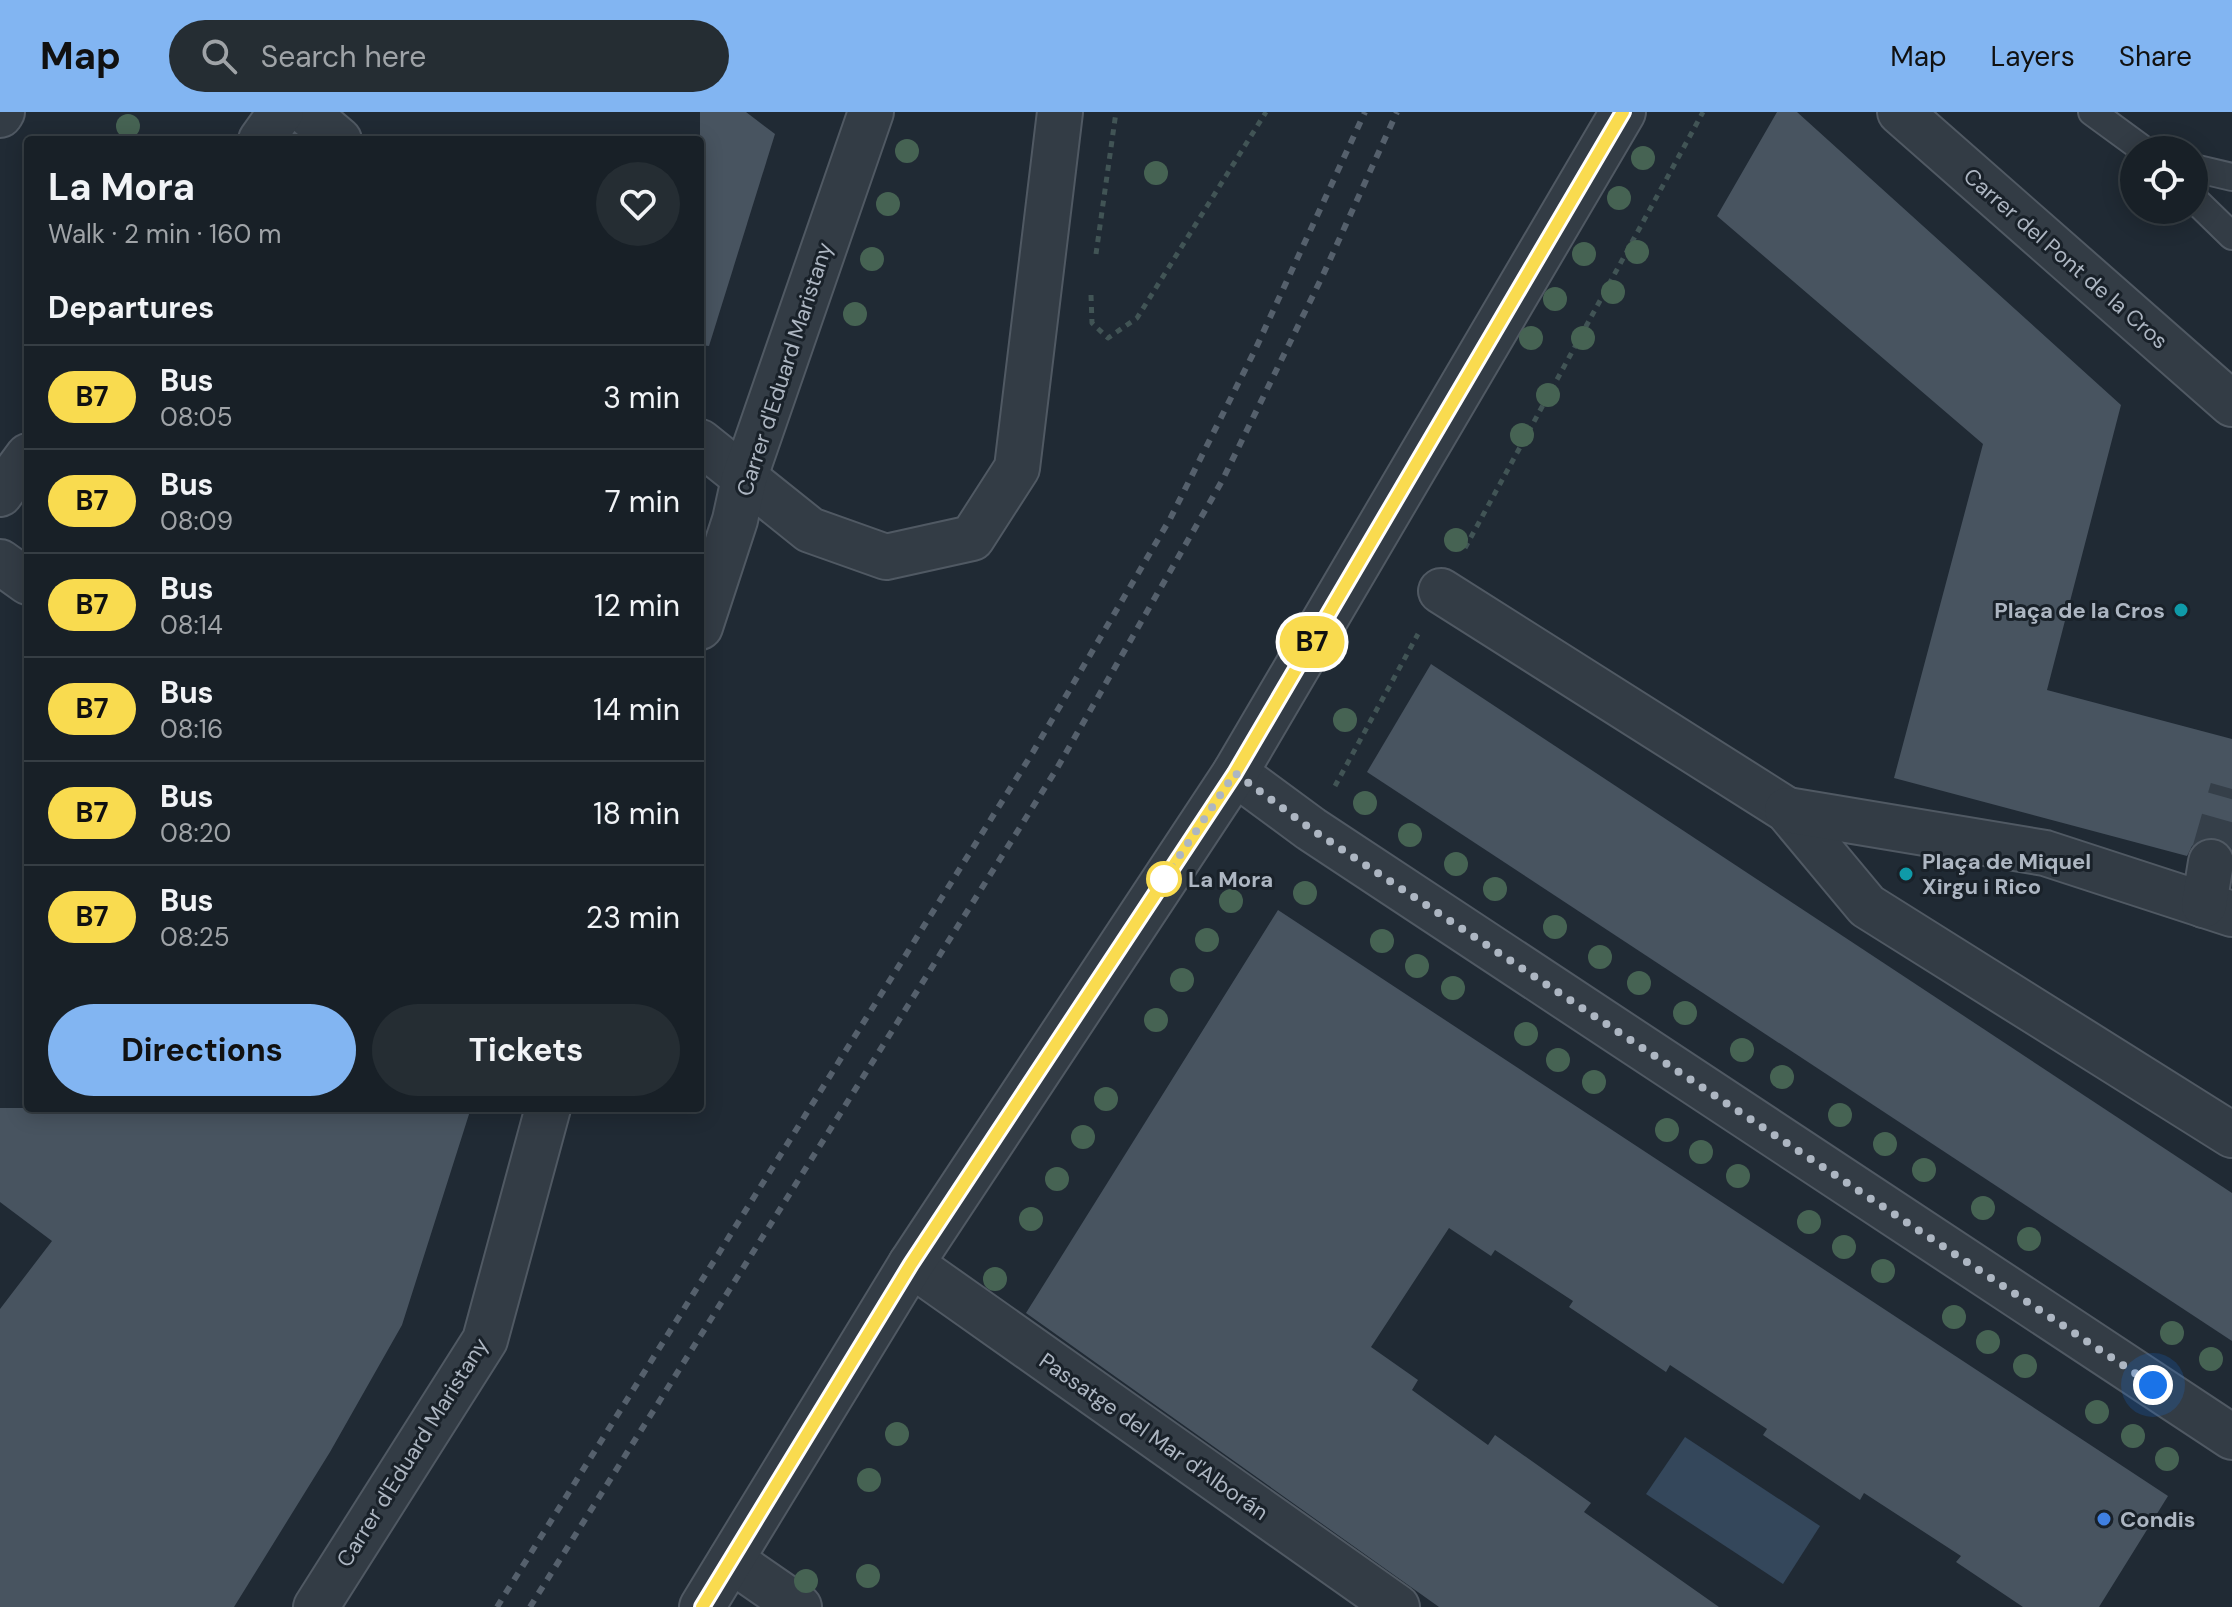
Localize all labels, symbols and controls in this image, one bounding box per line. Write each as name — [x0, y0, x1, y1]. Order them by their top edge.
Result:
search box — [169, 20, 729, 92]
text: Map — [40, 31, 121, 81]
icon: search — [197, 34, 241, 78]
text: Search here — [261, 37, 426, 76]
text: Map — [1890, 38, 1947, 75]
text: Layers — [1991, 38, 2075, 75]
text: Share — [2119, 38, 2192, 75]
map controls — [2120, 136, 2208, 224]
button: locate — [2120, 136, 2208, 224]
text: La Mora — [48, 162, 195, 212]
button: heart — [596, 162, 680, 246]
street label: Carrer del Pont de la Cros — [1957, 162, 2174, 355]
text: Walk · 2 min · 160 m — [48, 217, 281, 251]
street label: Carrer d'Eduard Maristany — [730, 239, 839, 500]
text: Departures — [48, 288, 214, 327]
text: Bus — [160, 361, 214, 400]
text: B7 — [76, 378, 108, 415]
text: 3 min — [603, 378, 680, 417]
text: 08:05 — [160, 400, 233, 434]
text: Bus — [160, 465, 214, 504]
text: B7 — [76, 482, 108, 519]
text: 7 min — [605, 482, 680, 521]
text: 08:09 — [160, 504, 233, 538]
text: Bus — [160, 569, 214, 608]
text: B7 — [76, 586, 108, 623]
text: 12 min — [594, 586, 680, 625]
place label: Plaça de la Cros — [1994, 596, 2165, 625]
marker: Plaça de la Cros — [2172, 601, 2190, 619]
text: 08:14 — [160, 608, 223, 642]
line badge: B7 — [1276, 616, 1348, 668]
text: B7 — [1296, 623, 1328, 660]
text: Bus — [160, 673, 214, 712]
text: B7 — [76, 690, 108, 727]
text: 14 min — [593, 690, 680, 729]
text: 08:16 — [160, 712, 223, 746]
text: Bus — [160, 777, 214, 816]
text: B7 — [76, 794, 108, 831]
text: 18 min — [593, 794, 680, 833]
text: 08:20 — [160, 816, 231, 850]
place label: Plaça de Miquel Xirgu i Rico — [1922, 847, 2091, 901]
marker: La Mora — [1147, 862, 1181, 896]
place label: La Mora — [1188, 865, 1273, 894]
marker: Plaça de Miquel Xirgu i Rico — [1897, 865, 1915, 883]
text: Bus — [160, 881, 214, 920]
text: B7 — [76, 898, 108, 935]
text: 23 min — [586, 898, 680, 937]
text: 08:25 — [160, 920, 230, 954]
button: Directions — [48, 1004, 356, 1096]
button: Tickets — [372, 1004, 680, 1096]
street label: Carrer d'Eduard Maristany — [330, 1332, 495, 1572]
street label: Passatge del Mar d'Alborán — [1033, 1346, 1274, 1527]
your location — [2133, 1365, 2173, 1405]
place label: Condis — [2120, 1505, 2195, 1534]
marker: Condis — [2095, 1510, 2113, 1528]

